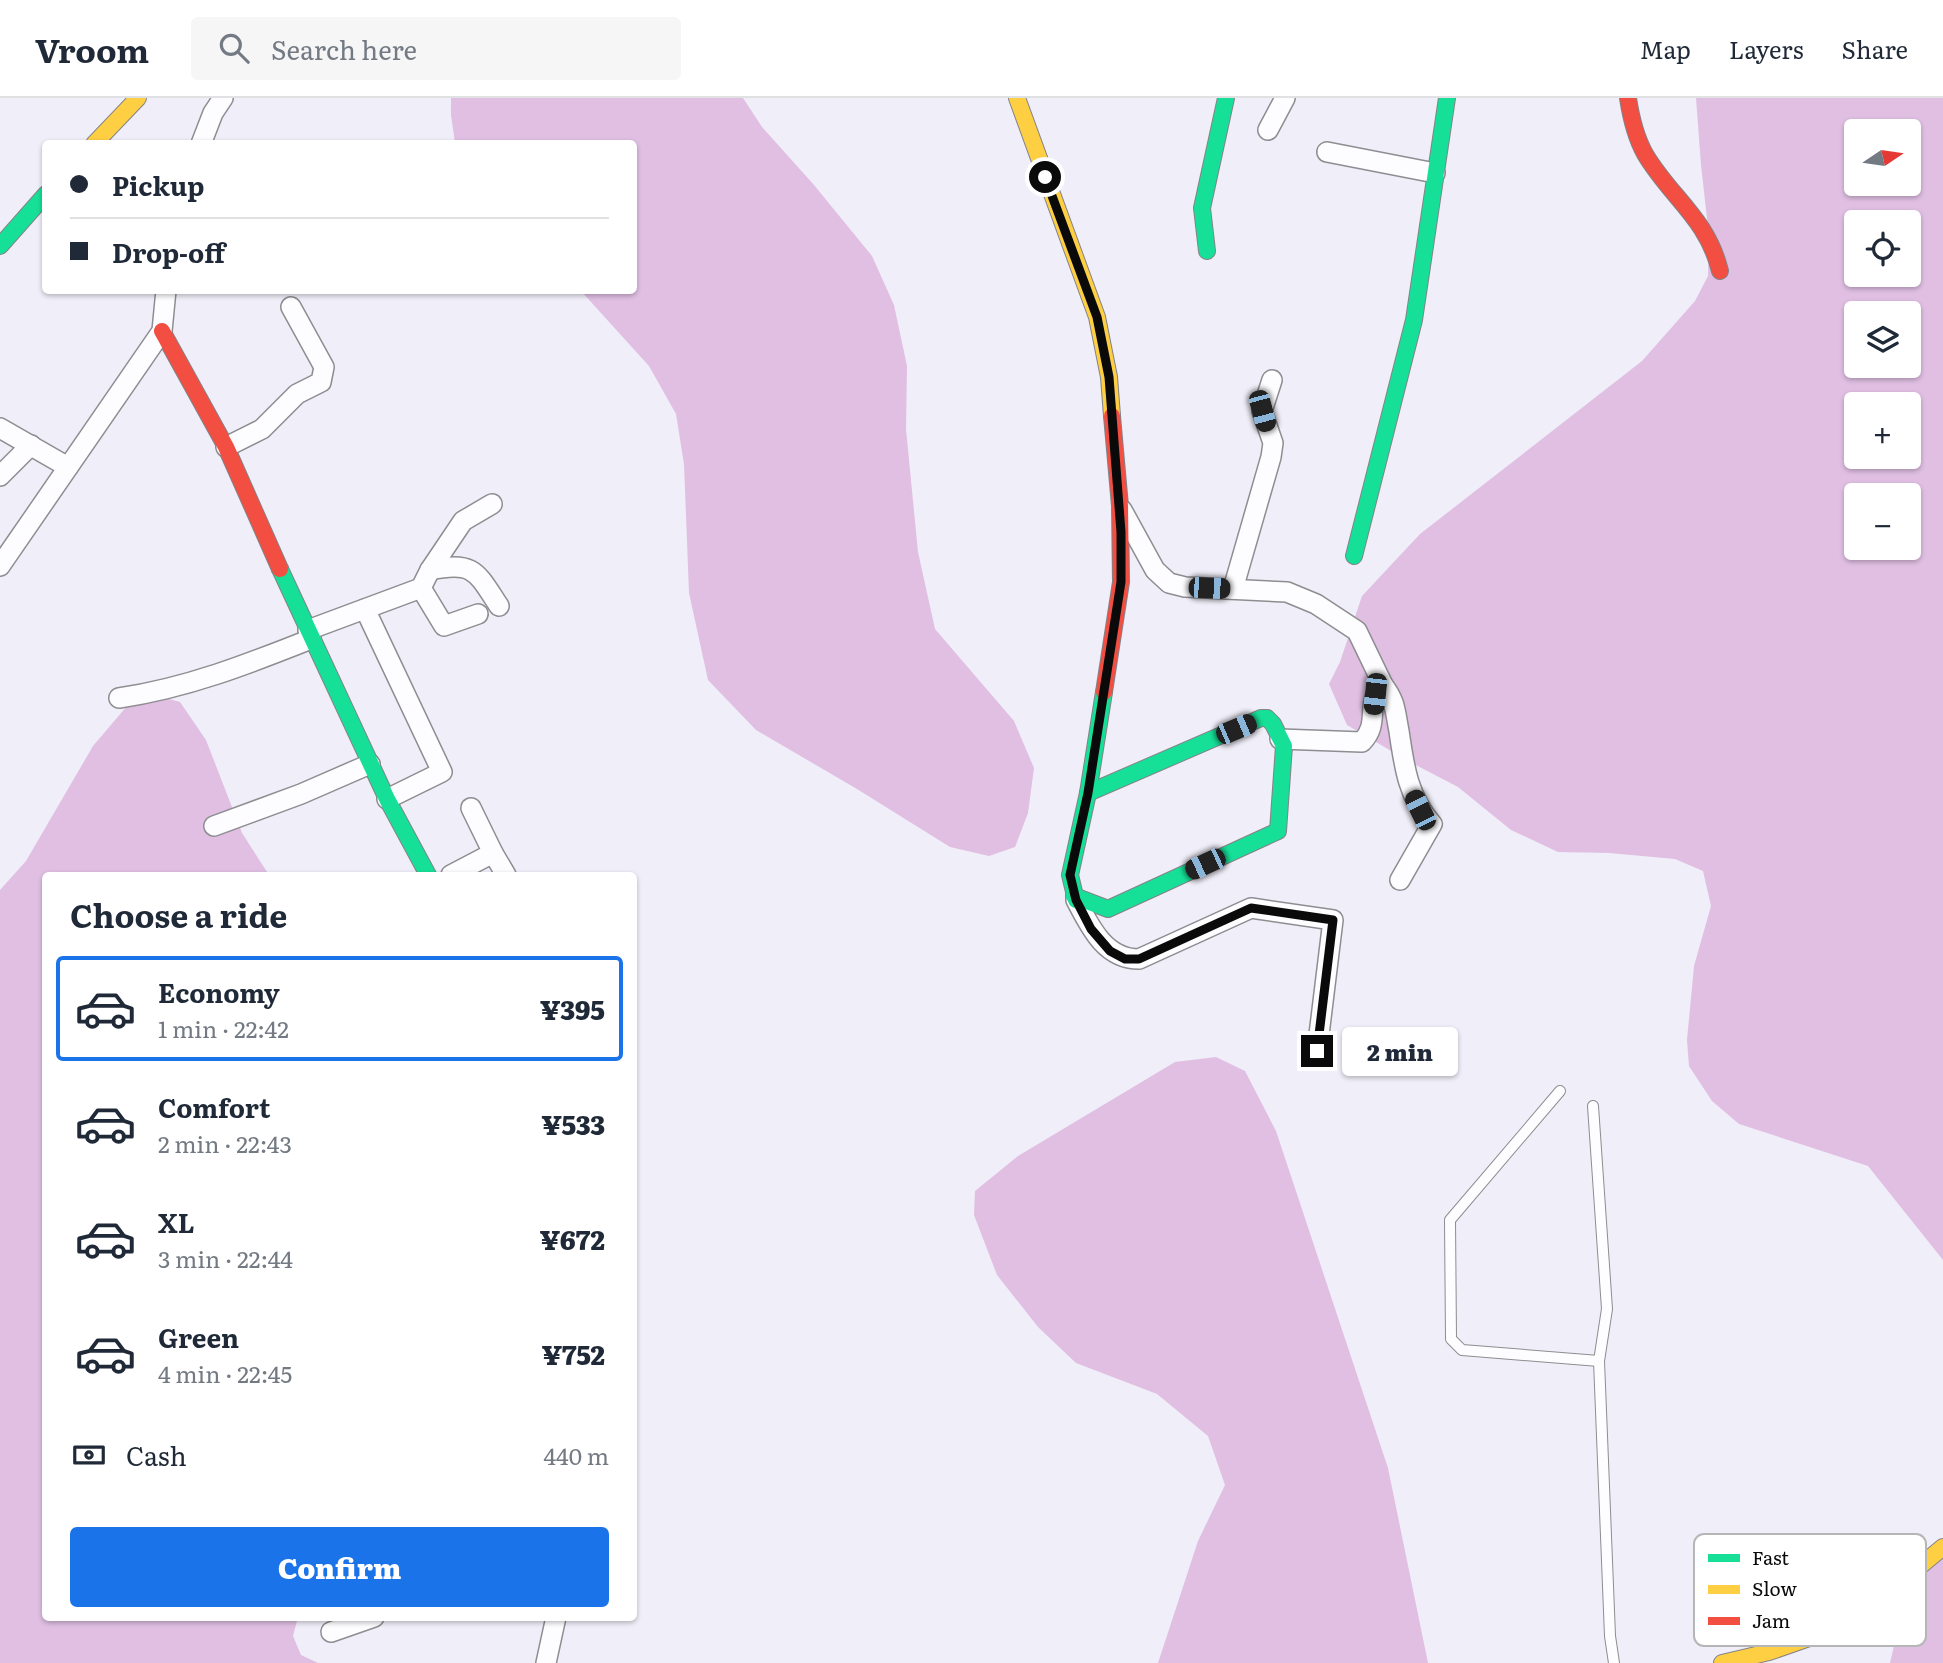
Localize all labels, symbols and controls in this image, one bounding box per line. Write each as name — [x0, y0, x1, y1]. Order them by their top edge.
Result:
search box — [191, 17, 681, 80]
text: Vroom — [35, 24, 149, 73]
icon: search — [215, 29, 253, 67]
text: Search here — [271, 29, 417, 68]
text: Map — [1640, 31, 1691, 66]
text: Layers — [1729, 31, 1803, 66]
text: Share — [1841, 31, 1908, 66]
north arrow — [1844, 119, 1922, 196]
map controls — [1844, 119, 1921, 560]
route start — [1029, 161, 1061, 193]
text: Pickup — [112, 165, 204, 204]
button: locate — [1844, 210, 1921, 287]
text: Drop-off — [112, 232, 225, 271]
button: layers — [1844, 301, 1921, 378]
car — [1247, 388, 1278, 434]
button: + — [1844, 392, 1921, 469]
button: − — [1844, 483, 1921, 560]
car — [1188, 577, 1231, 599]
car — [1363, 672, 1388, 716]
car — [1213, 711, 1260, 747]
car — [1402, 787, 1439, 833]
car — [1182, 846, 1229, 882]
text: Choose a ride — [70, 890, 287, 938]
text: Economy — [158, 972, 280, 1011]
icon: car — [74, 977, 137, 1040]
text: ¥395 — [540, 989, 605, 1028]
text: 1 min · 22:42 — [158, 1011, 289, 1045]
callout: 2 min — [1342, 1026, 1457, 1076]
text: 2 min — [1367, 1034, 1433, 1068]
route end — [1301, 1035, 1333, 1067]
text: Comfort — [158, 1087, 270, 1126]
icon: car — [74, 1092, 137, 1155]
text: ¥533 — [541, 1104, 605, 1143]
text: 2 min · 22:43 — [158, 1126, 292, 1160]
text: XL — [158, 1202, 195, 1241]
icon: car — [74, 1207, 137, 1270]
text: ¥672 — [540, 1219, 605, 1258]
text: 3 min · 22:44 — [158, 1241, 293, 1275]
text: Green — [158, 1317, 239, 1356]
icon: car — [74, 1322, 137, 1385]
text: ¥752 — [542, 1334, 605, 1373]
text: 4 min · 22:45 — [158, 1356, 292, 1390]
text: Cash — [126, 1435, 187, 1474]
icon: cash — [70, 1436, 108, 1474]
text: 440 m — [543, 1438, 609, 1472]
button: Confirm — [70, 1527, 609, 1607]
legend — [1694, 1534, 1926, 1646]
text: Fast — [1752, 1543, 1789, 1571]
text: Slow — [1752, 1574, 1797, 1602]
text: Jam — [1752, 1606, 1790, 1634]

